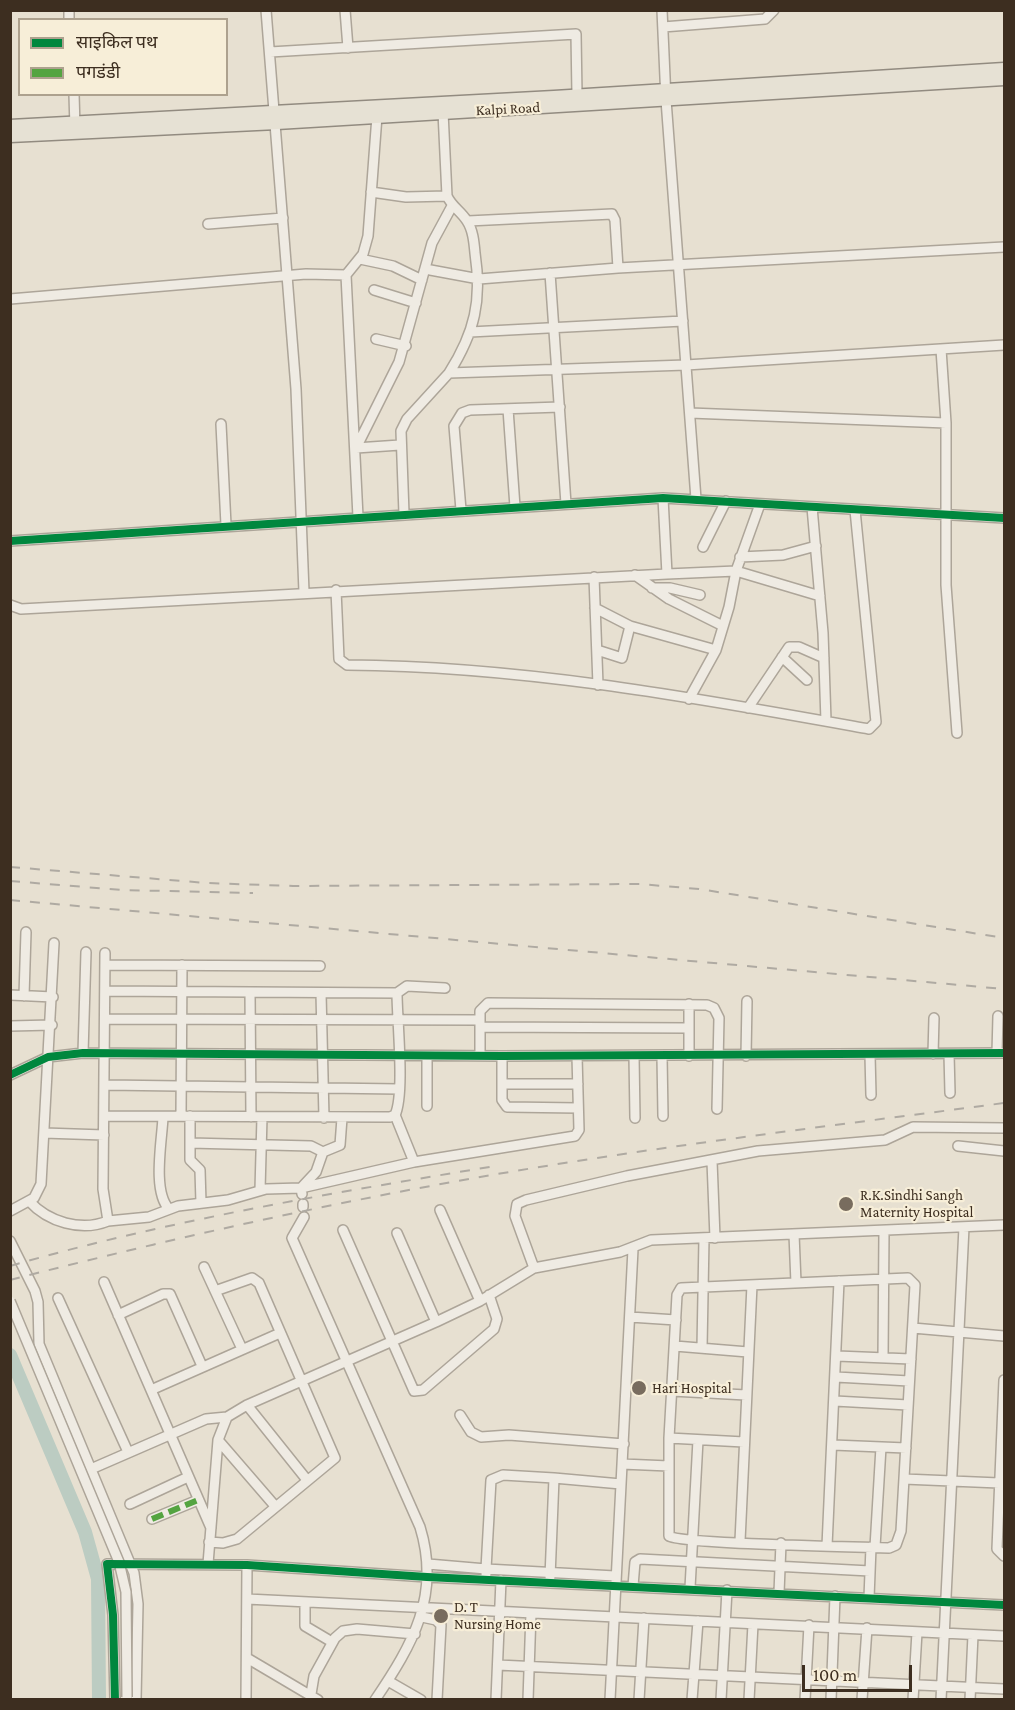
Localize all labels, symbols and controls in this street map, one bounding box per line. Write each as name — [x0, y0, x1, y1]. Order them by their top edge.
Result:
legend — [18, 18, 228, 96]
text: साइकिल पथ — [76, 32, 157, 52]
text: पगडंडी — [76, 62, 120, 82]
street label: Kalpi Road — [475, 98, 541, 120]
place label: R.K.Sindhi Sangh Maternity Hospital — [860, 1186, 973, 1221]
marker: R.K.Sindhi Sangh Maternity Hospital — [837, 1195, 855, 1213]
marker: Hari Hospital — [630, 1379, 648, 1397]
place label: Hari Hospital — [652, 1379, 732, 1397]
place label: D. T Nursing Home — [454, 1598, 541, 1633]
marker: D. T Nursing Home — [432, 1607, 450, 1625]
scale bar — [805, 1653, 914, 1691]
text: 100 m — [813, 1665, 857, 1685]

